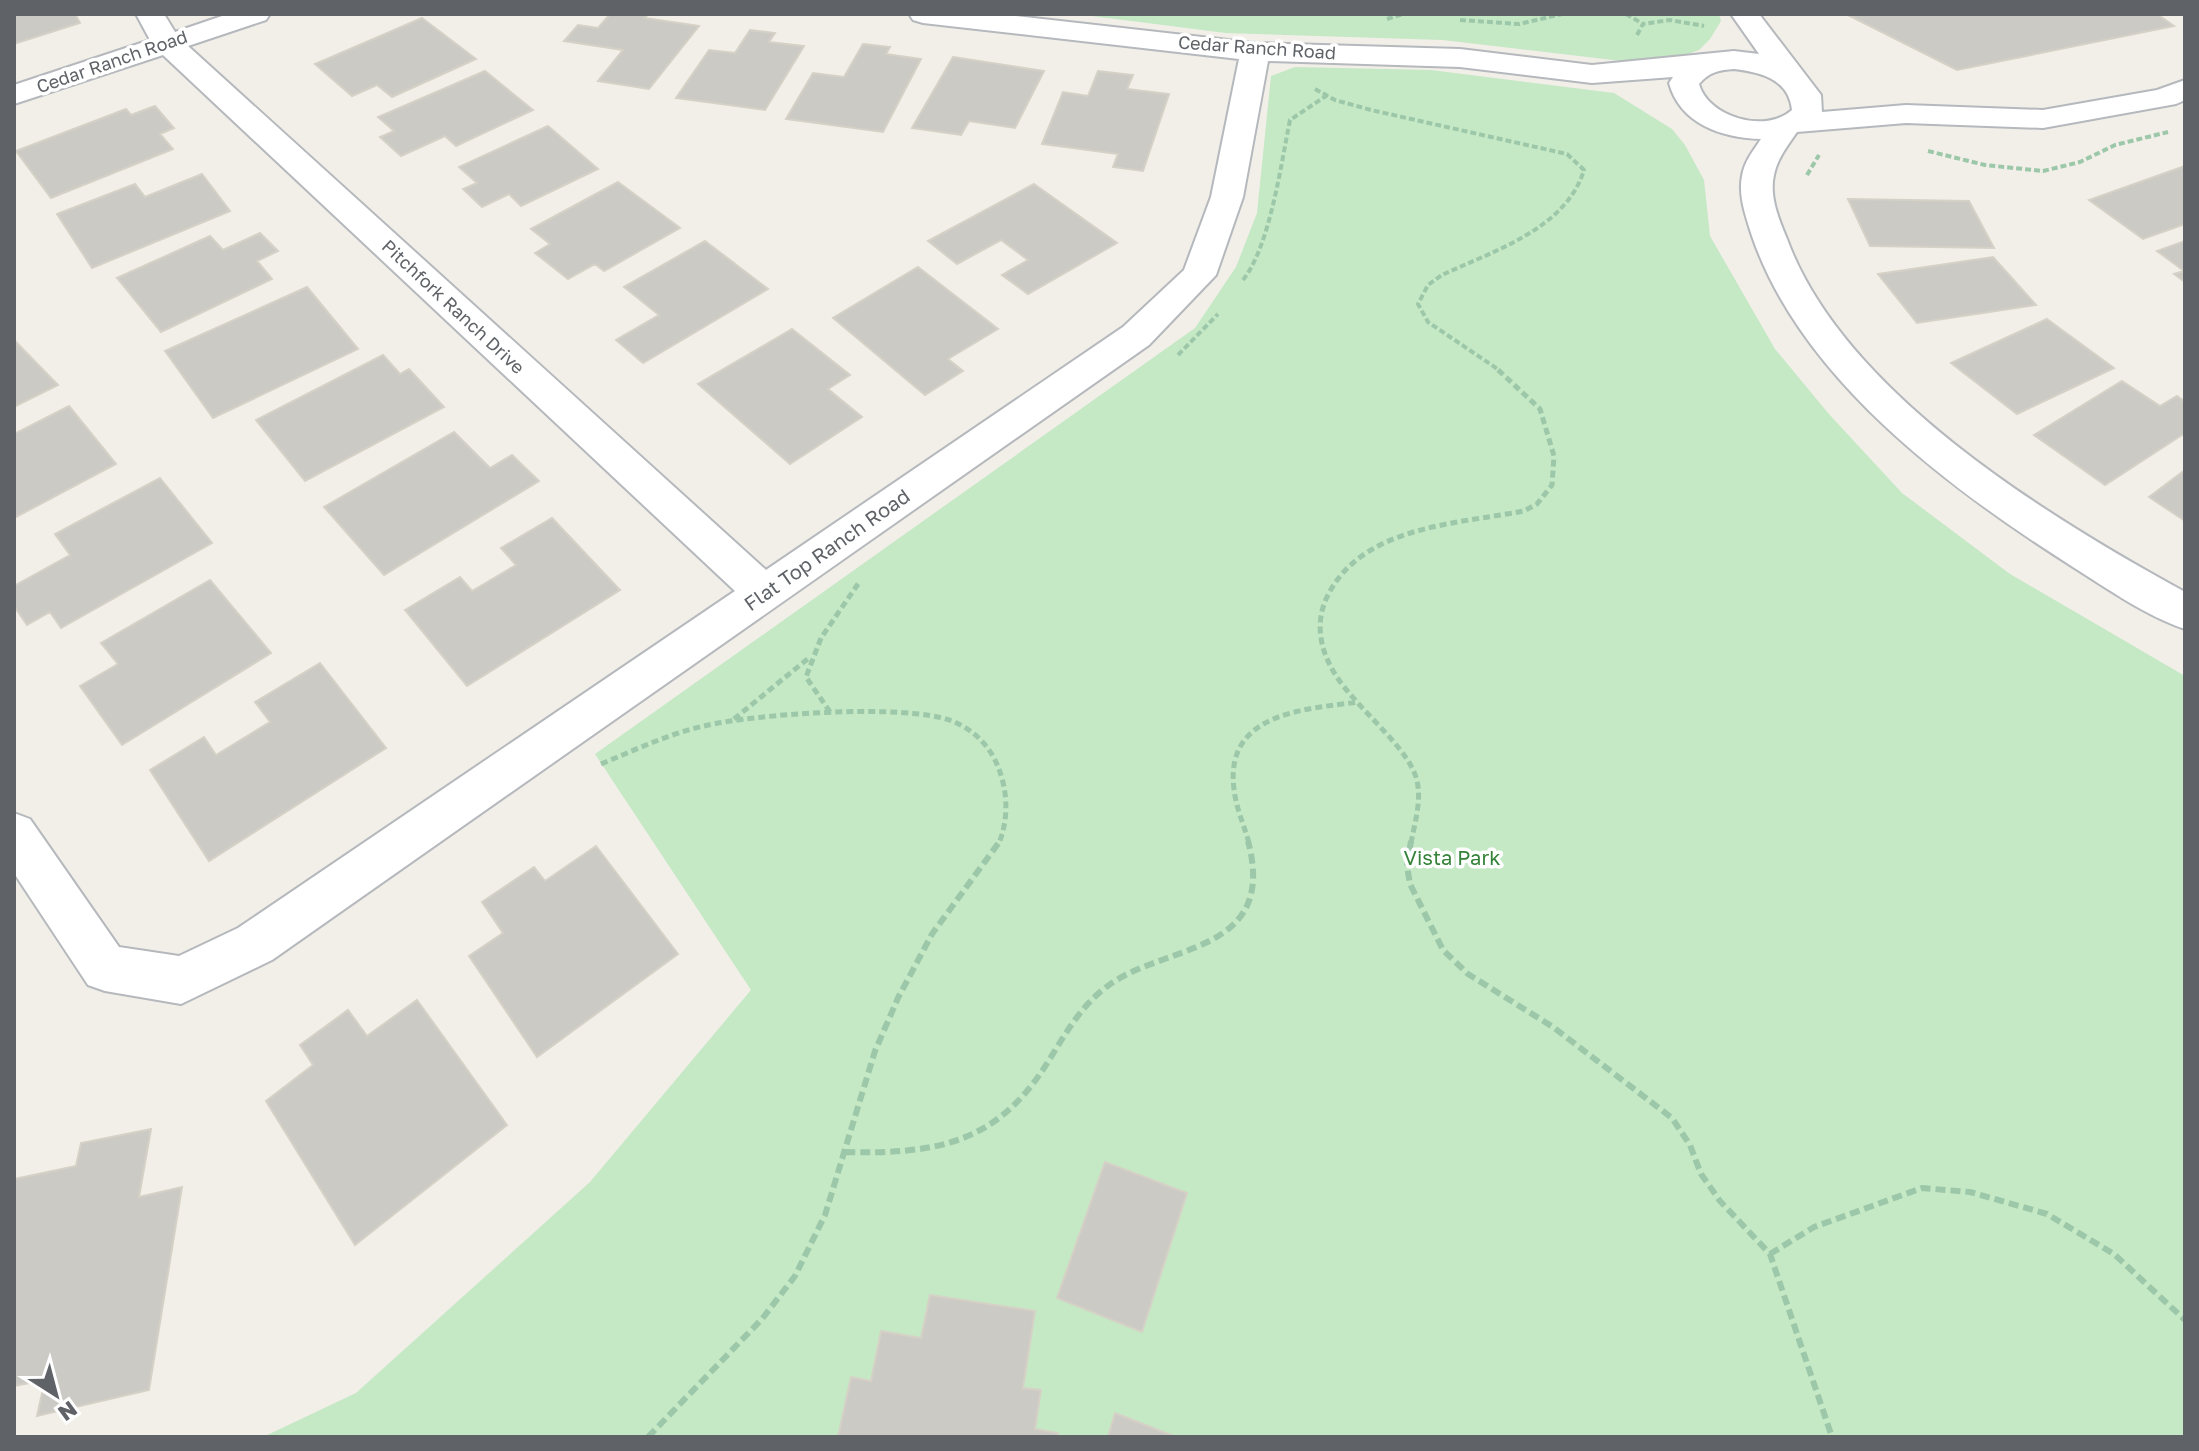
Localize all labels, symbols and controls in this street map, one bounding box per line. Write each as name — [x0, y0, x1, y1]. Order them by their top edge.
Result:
street label: Cedar Ranch Road — [33, 25, 190, 97]
street label: Cedar Ranch Road — [1177, 31, 1337, 63]
street label: Pitchfork Ranch Drive — [378, 235, 530, 378]
street label: Flat Top Ranch Road — [739, 483, 914, 615]
park label: Vista Park — [1404, 845, 1500, 869]
north arrow — [16, 1355, 96, 1435]
text: N — [53, 1396, 83, 1427]

